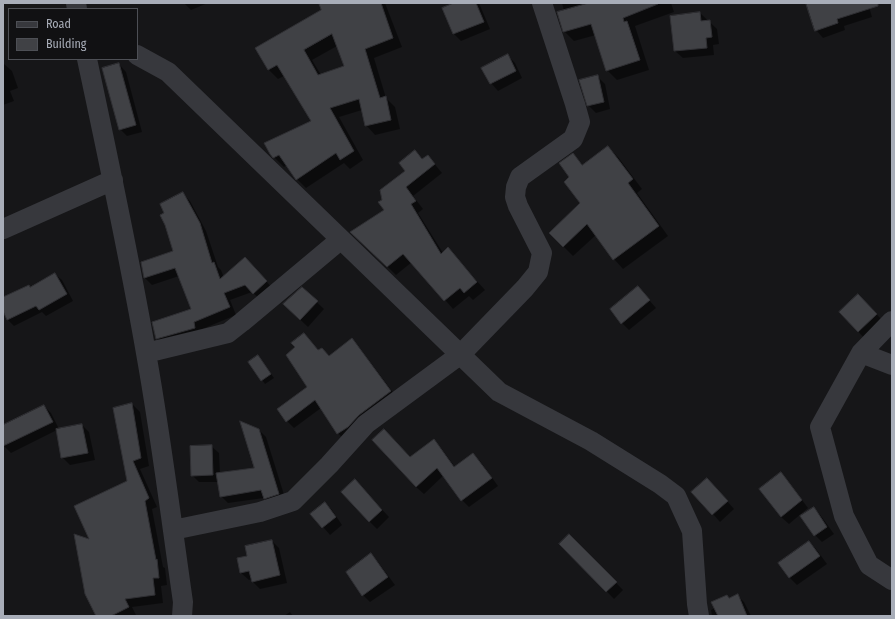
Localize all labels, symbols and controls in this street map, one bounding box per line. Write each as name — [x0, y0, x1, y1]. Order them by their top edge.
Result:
legend — [8, 8, 138, 60]
text: Road — [46, 17, 71, 31]
text: Building — [46, 37, 86, 51]

